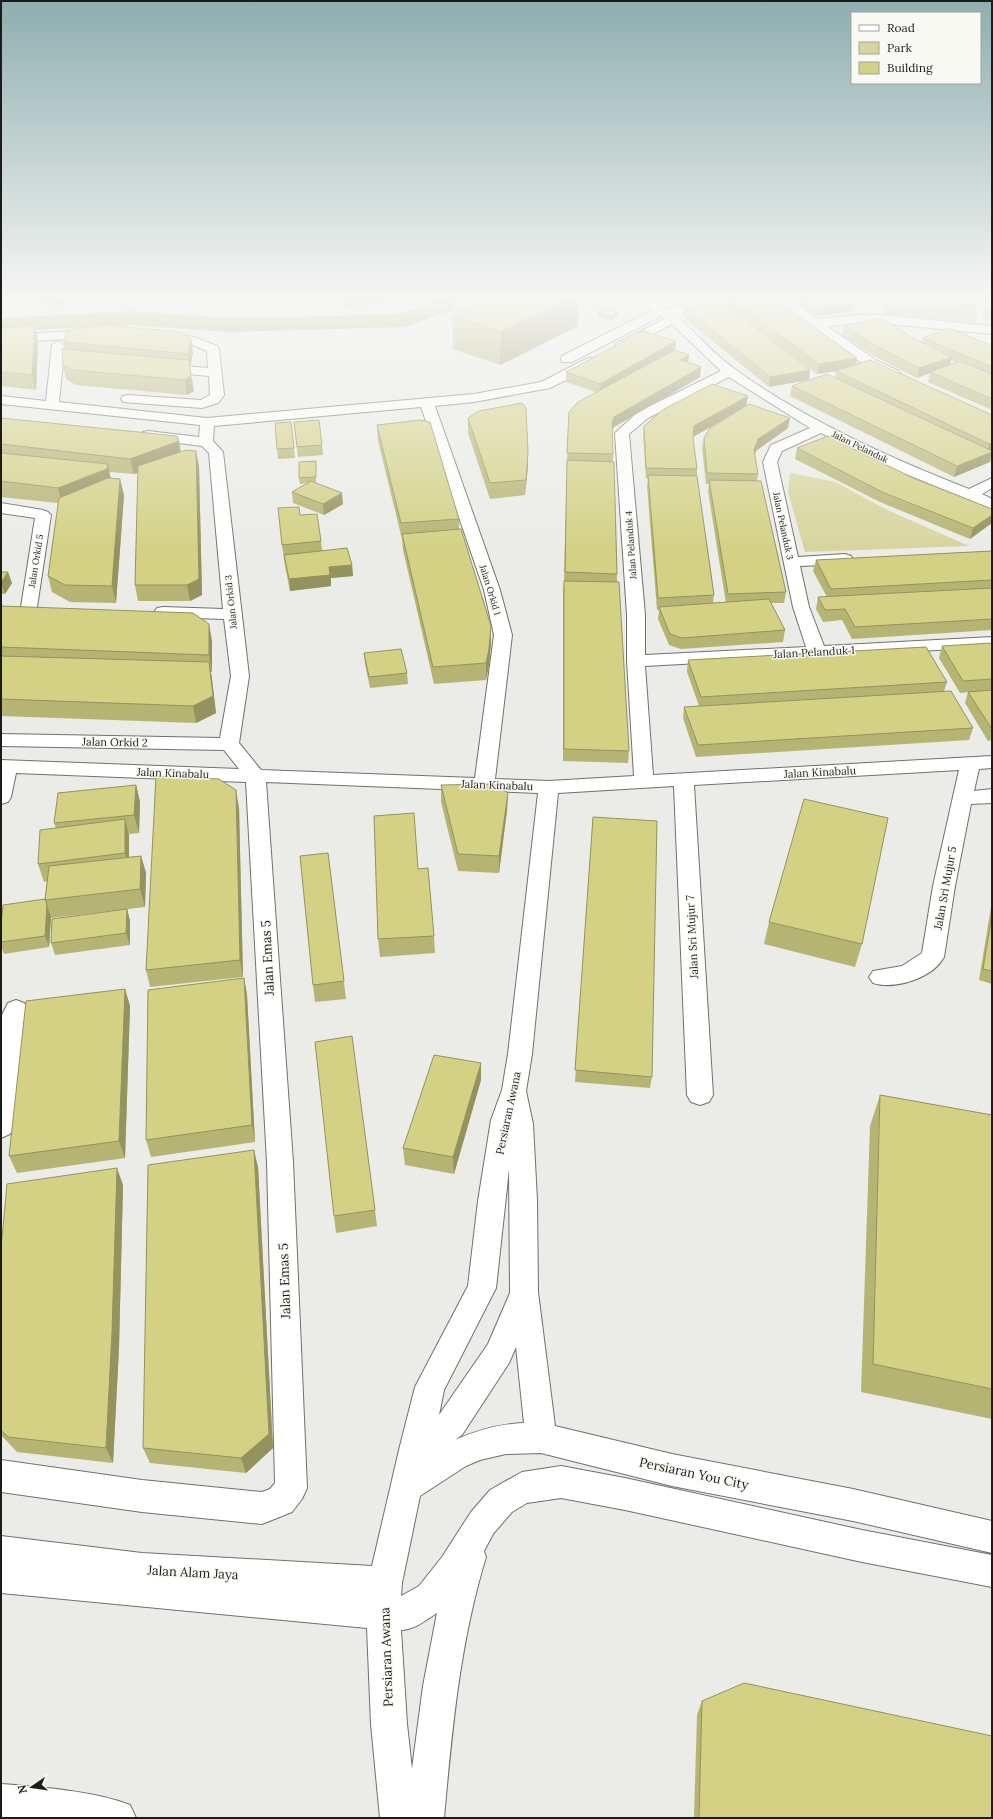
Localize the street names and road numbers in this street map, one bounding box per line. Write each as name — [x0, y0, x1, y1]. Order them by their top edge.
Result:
street label: Jalan Pelanduk — [829, 428, 890, 465]
street label: Jalan Pelanduk 3 — [771, 490, 796, 561]
street label: Jalan Pelanduk 4 — [623, 510, 638, 581]
street label: Jalan Orkid 5 — [26, 533, 45, 589]
street label: Jalan Orkid 1 — [477, 562, 503, 616]
street label: Jalan Orkid 3 — [222, 575, 239, 630]
street label: Jalan Pelanduk 1 — [772, 643, 855, 661]
street label: Jalan Orkid 2 — [81, 734, 148, 750]
street label: Jalan Kinabalu — [782, 763, 857, 781]
street label: Jalan Kinabalu — [136, 765, 210, 781]
street label: Jalan Kinabalu — [460, 777, 534, 793]
street label: Jalan Sri Mujur 5 — [931, 845, 959, 932]
street label: Jalan Sri Mujur 7 — [683, 895, 701, 980]
street label: Jalan Emas 5 — [257, 920, 278, 997]
street label: Persiaran Awana — [492, 1070, 524, 1156]
street label: Jalan Emas 5 — [275, 1243, 294, 1320]
street label: Persiaran You City — [638, 1454, 750, 1493]
street label: Jalan Alam Jaya — [146, 1562, 239, 1583]
street label: Persiaran Awana — [376, 1607, 397, 1707]

